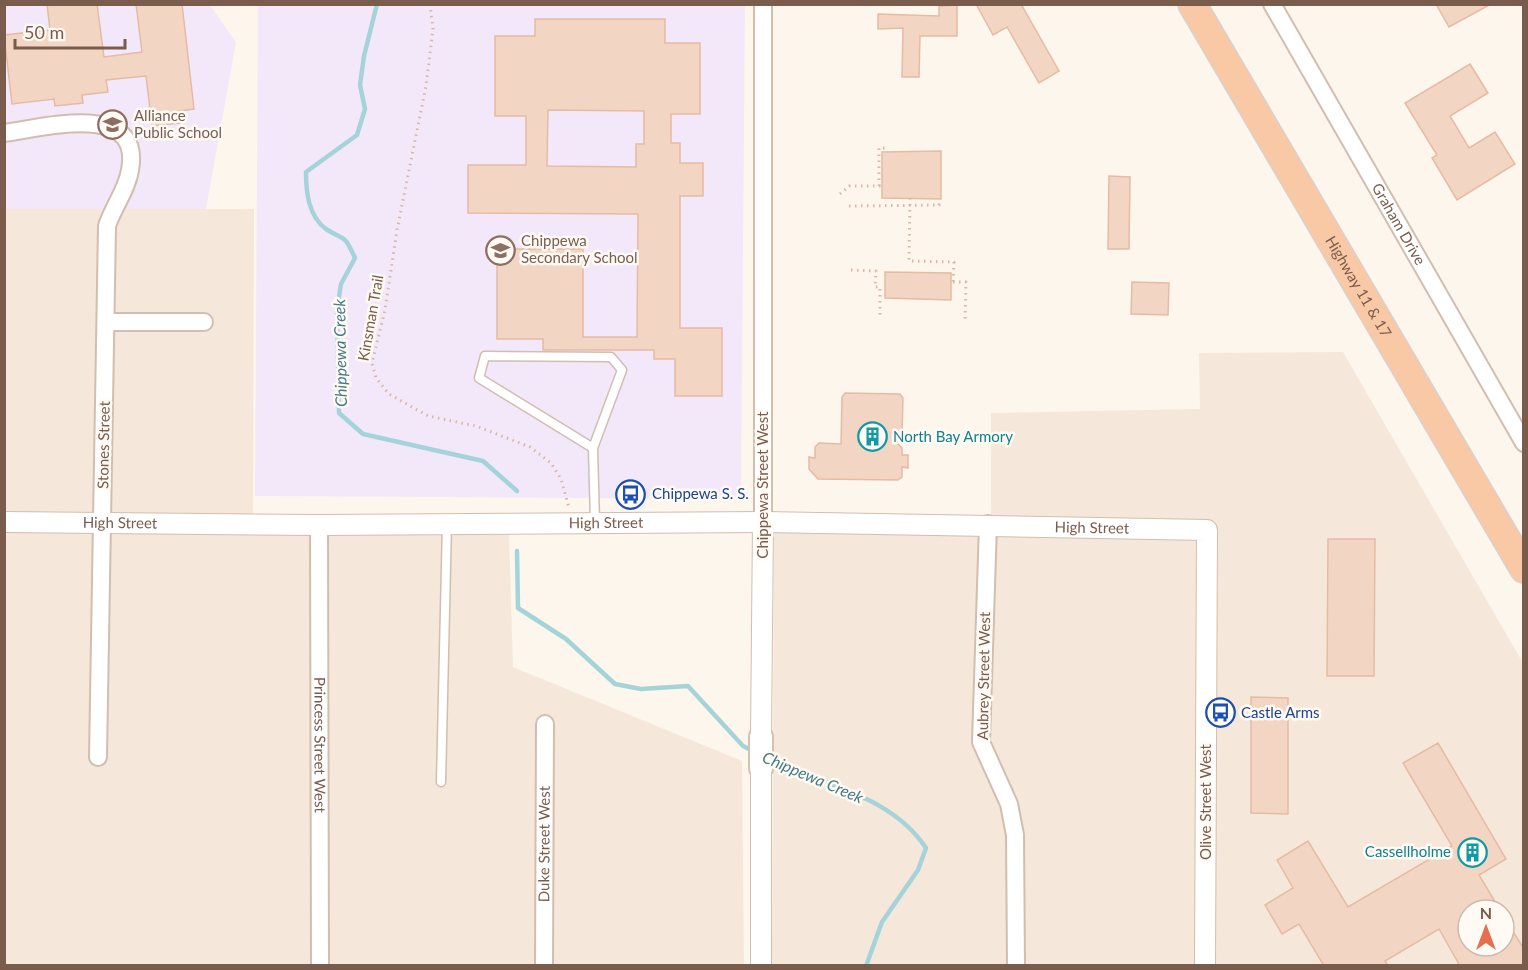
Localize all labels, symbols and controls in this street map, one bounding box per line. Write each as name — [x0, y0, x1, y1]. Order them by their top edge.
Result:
scale bar — [15, 12, 124, 50]
text: 50 m — [24, 21, 64, 43]
place label: Alliance Public School — [134, 106, 222, 141]
school or university icon: Alliance Public School — [97, 109, 129, 141]
street label: Graham Drive — [1369, 180, 1430, 268]
place label: Chippewa Secondary School — [521, 231, 638, 266]
street label: Highway 11 & 17 — [1322, 232, 1396, 340]
school or university icon: Chippewa Secondary School — [484, 234, 516, 266]
street label: Kinsman Trail — [354, 273, 386, 362]
water label: Chippewa Creek — [329, 298, 350, 407]
street label: Stones Street — [93, 400, 113, 489]
street label: Chippewa Street West — [753, 411, 771, 559]
building icon: North Bay Armory — [856, 421, 888, 453]
place label: North Bay Armory — [893, 427, 1013, 445]
bus stop icon: Chippewa S. S. — [615, 478, 647, 510]
place label: Chippewa S. S. — [652, 484, 749, 502]
street label: High Street — [83, 513, 158, 531]
street label: High Street — [569, 513, 644, 531]
street label: High Street — [1055, 517, 1130, 537]
street label: Aubrey Street West — [973, 611, 993, 740]
street label: Princess Street West — [311, 677, 330, 814]
bus stop icon: Castle Arms — [1204, 697, 1236, 729]
place label: Castle Arms — [1241, 703, 1320, 721]
street label: Olive Street West — [1196, 743, 1214, 860]
water label: Chippewa Creek — [760, 747, 867, 807]
street label: Duke Street West — [534, 785, 553, 902]
building icon: Cassellholme — [1456, 836, 1488, 868]
place label: Cassellholme — [1365, 842, 1451, 860]
north arrow — [1456, 898, 1516, 958]
text: N — [1480, 903, 1492, 922]

